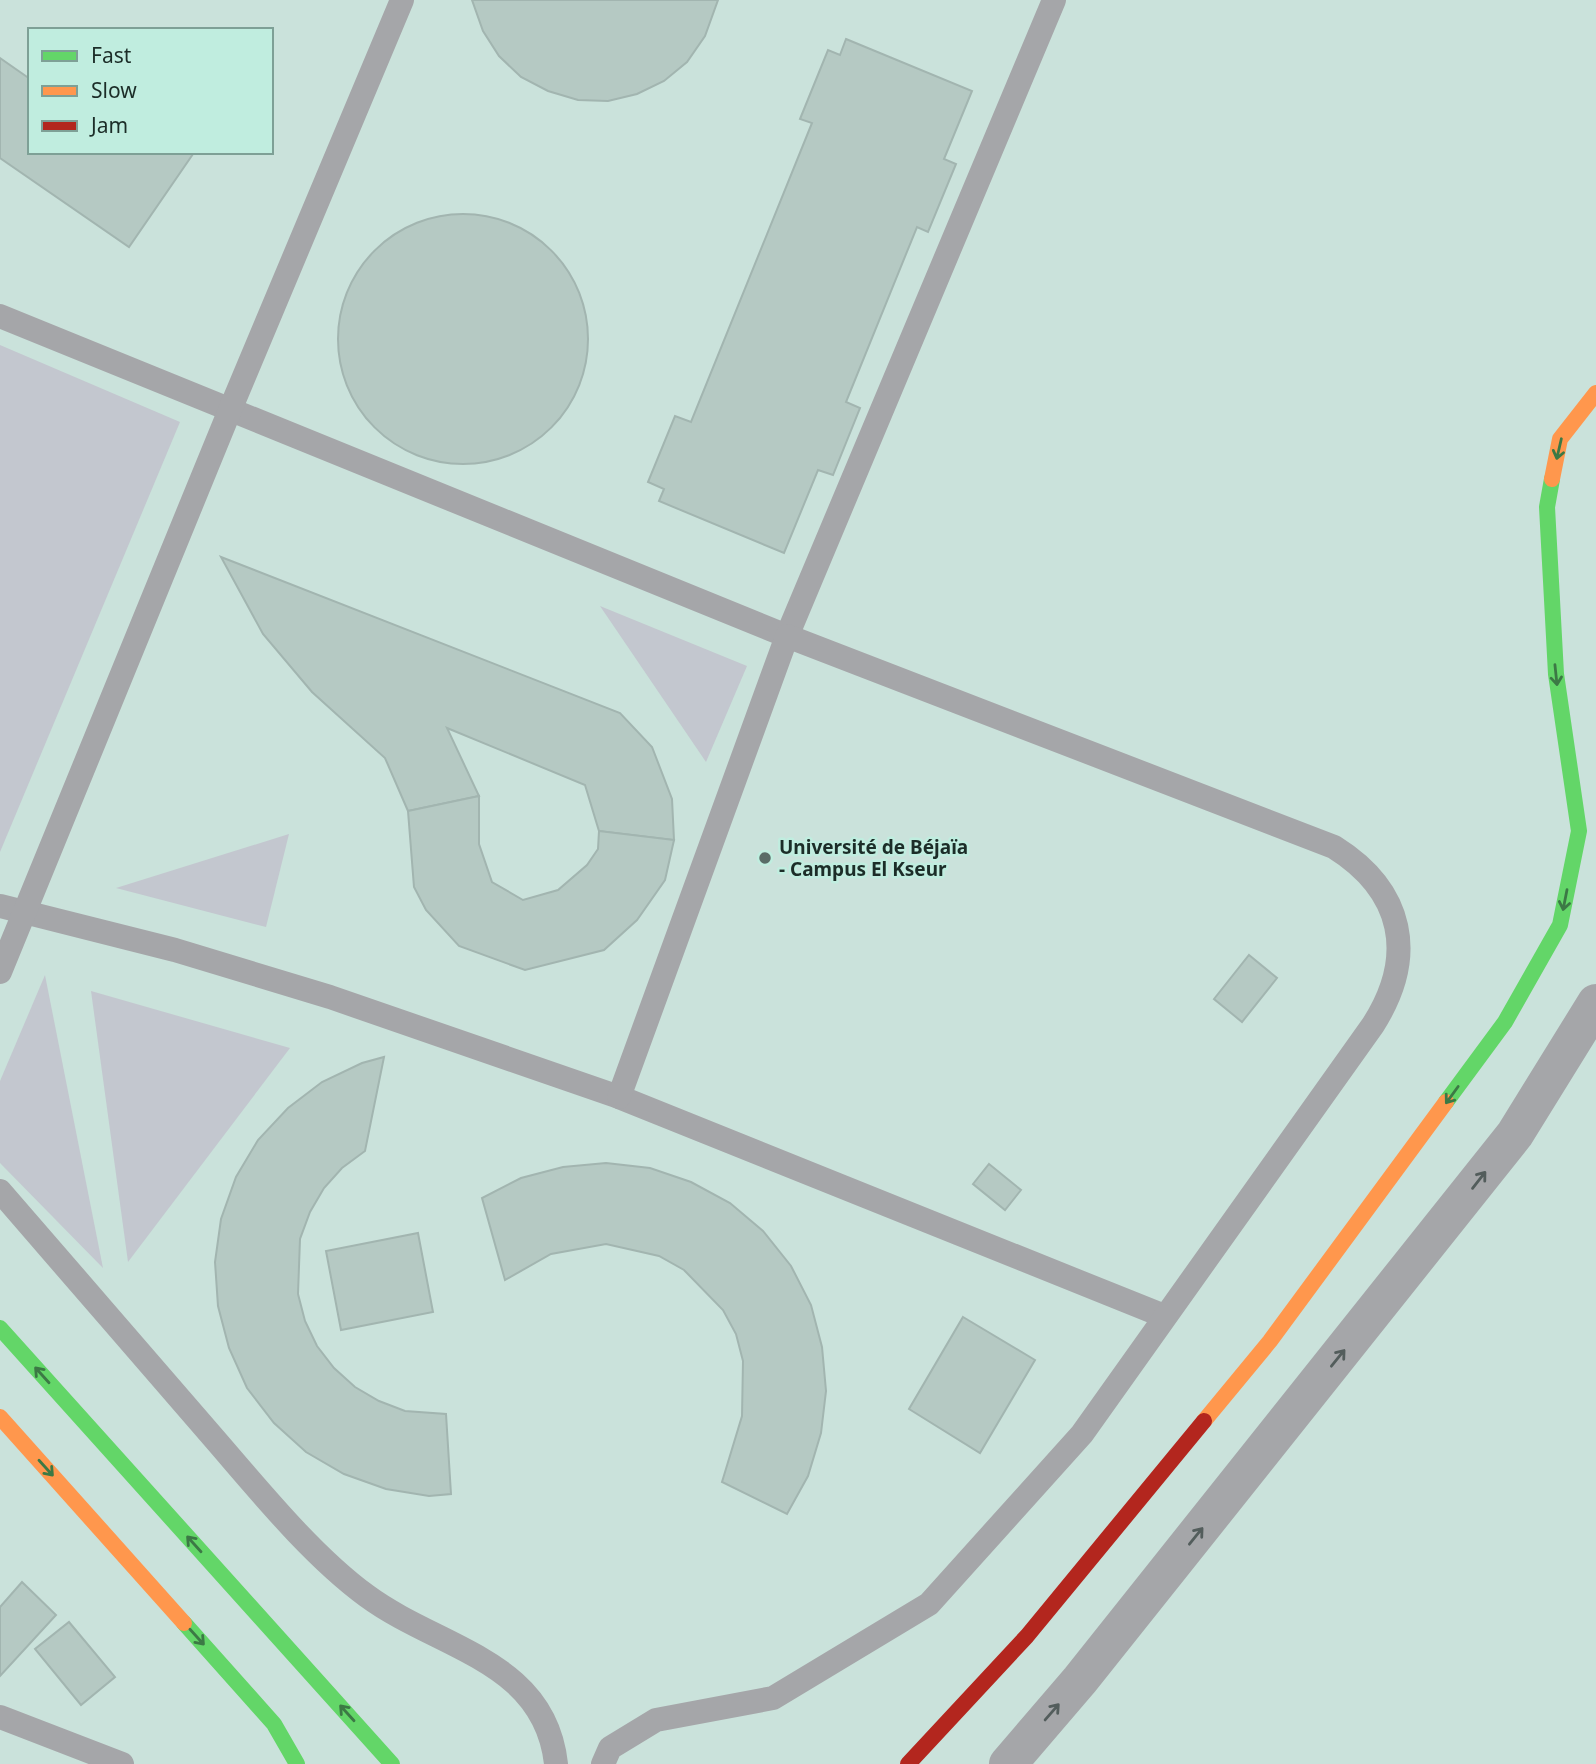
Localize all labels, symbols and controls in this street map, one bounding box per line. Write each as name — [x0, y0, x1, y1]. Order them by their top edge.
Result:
legend — [28, 28, 273, 154]
text: Fast — [91, 41, 132, 69]
text: Slow — [91, 76, 137, 104]
text: Jam — [89, 111, 128, 139]
one-way arrow — [1551, 437, 1565, 460]
one-way arrow — [1550, 663, 1563, 686]
place label: Université de Béjaïa - Campus El Kseur — [779, 834, 968, 882]
marker: Université de Béjaïa - Campus El Kseur — [757, 850, 773, 866]
one-way arrow — [1558, 888, 1572, 911]
one-way arrow — [1445, 1085, 1460, 1104]
one-way arrow — [1471, 1171, 1486, 1189]
one-way arrow — [1330, 1350, 1346, 1368]
one-way arrow — [34, 1366, 50, 1384]
one-way arrow — [37, 1458, 53, 1476]
one-way arrow — [1188, 1527, 1203, 1545]
one-way arrow — [186, 1536, 203, 1553]
one-way arrow — [189, 1628, 206, 1645]
one-way arrow — [1044, 1703, 1060, 1721]
one-way arrow — [338, 1705, 355, 1722]

